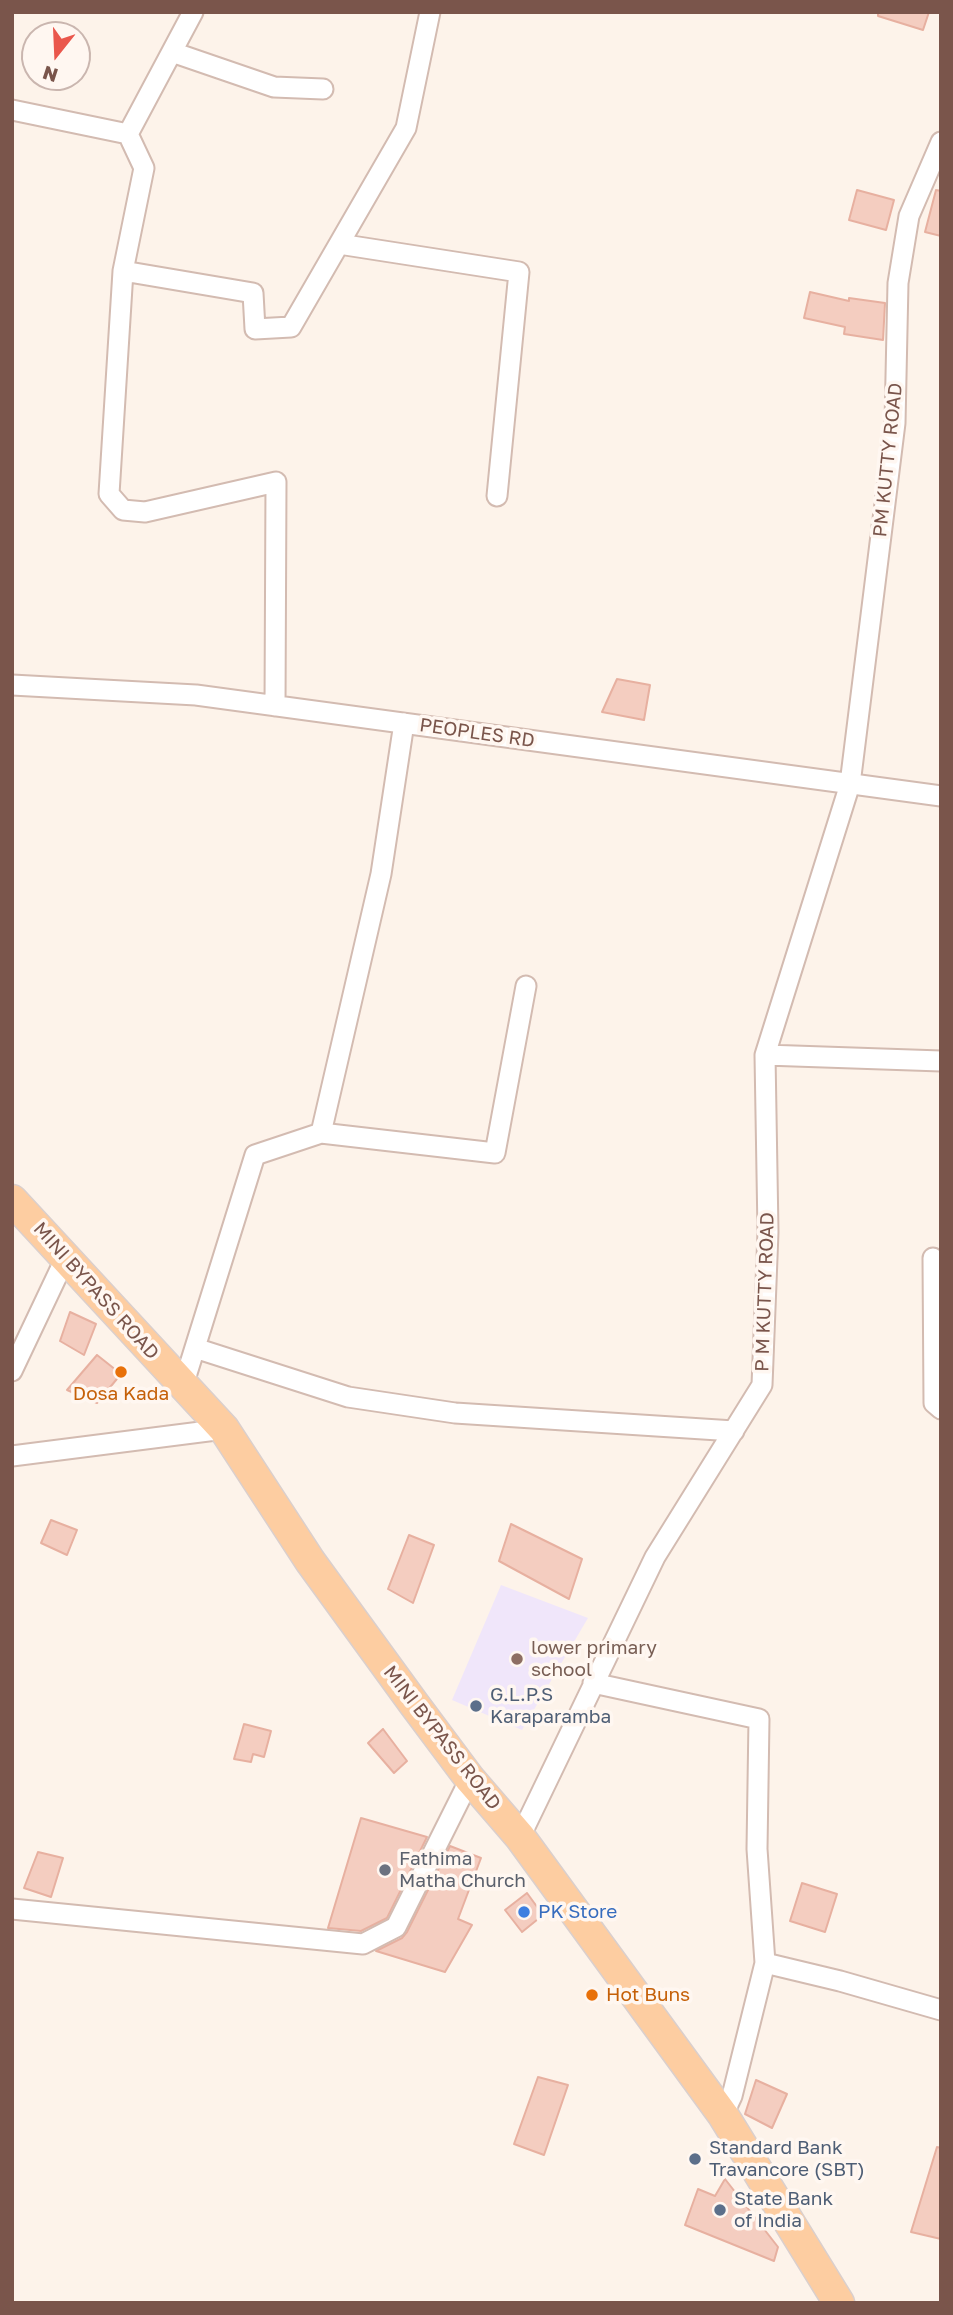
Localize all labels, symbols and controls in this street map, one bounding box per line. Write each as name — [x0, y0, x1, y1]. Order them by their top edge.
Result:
north arrow — [21, 21, 91, 91]
text: N — [40, 61, 60, 88]
street label: PM KUTTY ROAD — [869, 382, 907, 538]
street label: PEOPLES RD — [418, 714, 536, 752]
street label: P M KUTTY ROAD — [751, 1212, 779, 1372]
street label: MINI BYPASS ROAD — [28, 1218, 164, 1364]
marker: Dosa Kada — [113, 1364, 129, 1380]
place label: Dosa Kada — [73, 1383, 169, 1405]
place label: lower primary school — [531, 1637, 657, 1681]
marker: lower primary school — [509, 1651, 525, 1667]
street label: MINI BYPASS ROAD — [379, 1661, 505, 1815]
place label: G.L.P.S Karaparamba — [490, 1684, 611, 1728]
marker: G.L.P.S Karaparamba — [468, 1698, 484, 1714]
place label: Fathima Matha Church — [399, 1848, 526, 1892]
marker: Fathima Matha Church — [377, 1862, 393, 1878]
place label: PK Store — [538, 1901, 617, 1923]
marker: PK Store — [516, 1904, 532, 1920]
place label: Hot Buns — [606, 1984, 690, 2006]
marker: Hot Buns — [584, 1987, 600, 2003]
place label: Standard Bank Travancore (SBT) — [709, 2137, 865, 2181]
marker: Standard Bank Travancore (SBT) — [687, 2151, 703, 2167]
place label: State Bank of India — [734, 2188, 833, 2232]
marker: State Bank of India — [712, 2202, 728, 2218]

